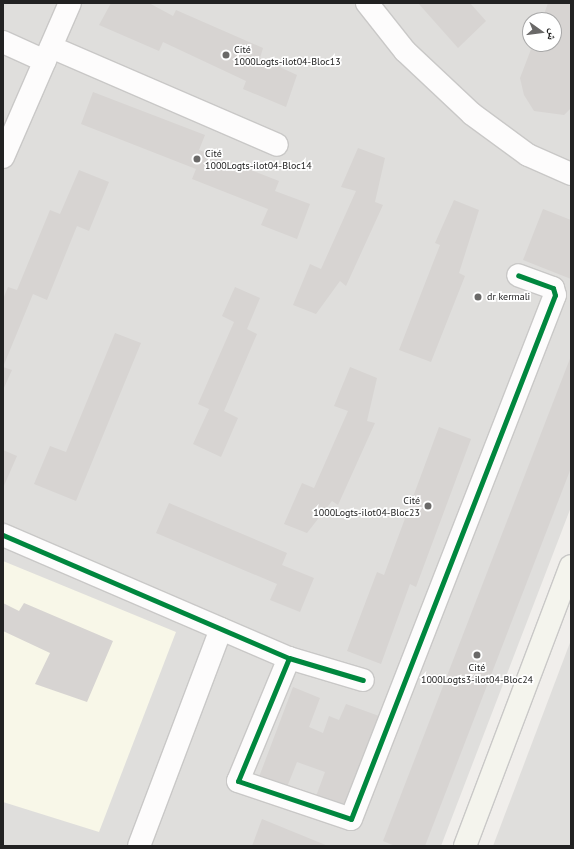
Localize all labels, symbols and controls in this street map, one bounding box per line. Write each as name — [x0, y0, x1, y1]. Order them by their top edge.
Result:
north arrow — [522, 12, 562, 52]
text: ش — [544, 27, 561, 42]
place label: Cité 1000Logts-ilot04-Bloc13 — [234, 43, 341, 66]
marker: Cité 1000Logts-ilot04-Bloc13 — [221, 50, 231, 60]
place label: Cité 1000Logts-ilot04-Bloc14 — [205, 147, 312, 170]
marker: Cité 1000Logts-ilot04-Bloc14 — [192, 154, 202, 164]
marker: dr kermali — [472, 291, 484, 303]
place label: dr kermali — [487, 291, 530, 303]
place label: Cité 1000Logts-ilot04-Bloc23 — [313, 494, 420, 518]
marker: Cité 1000Logts-ilot04-Bloc23 — [423, 501, 433, 511]
marker: Cité 1000Logts3-ilot04-Bloc24 — [472, 650, 482, 660]
place label: Cité 1000Logts3-ilot04-Bloc24 — [421, 661, 533, 684]

